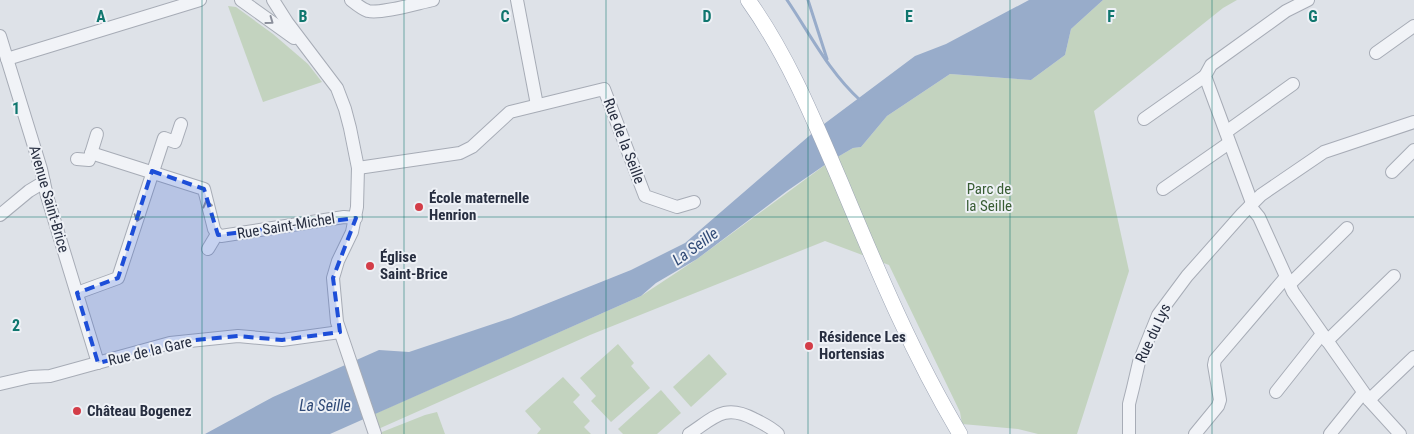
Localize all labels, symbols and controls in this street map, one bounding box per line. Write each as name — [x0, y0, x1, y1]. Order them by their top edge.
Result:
text: A — [96, 7, 106, 26]
text: B — [299, 7, 308, 26]
text: C — [500, 7, 510, 26]
text: D — [702, 7, 712, 26]
text: E — [905, 7, 913, 26]
text: F — [1107, 7, 1115, 26]
text: G — [1308, 7, 1318, 26]
one-way arrow — [264, 15, 274, 24]
street label: Rue de la Seille — [599, 96, 649, 186]
text: 1 — [12, 99, 20, 118]
street label: Avenue Saint-Brice — [25, 143, 73, 255]
park label: Parc de la Seille — [966, 180, 1012, 215]
place label: École maternelle Henrion — [429, 189, 529, 224]
one-way arrow — [202, 199, 213, 208]
marker: École maternelle Henrion — [413, 201, 425, 213]
street label: Rue Saint-Michel — [236, 209, 336, 243]
one-way arrow — [133, 213, 143, 222]
water label: La Seille — [669, 224, 722, 269]
place label: Église Saint-Brice — [380, 248, 448, 283]
marker: Église Saint-Brice — [364, 260, 376, 272]
street label: Rue du Lys — [1132, 300, 1175, 365]
text: 2 — [12, 316, 20, 335]
place label: Résidence Les Hortensias — [819, 328, 906, 363]
street label: Rue de la Gare — [106, 333, 194, 369]
marker: Résidence Les Hortensias — [803, 340, 815, 352]
water label: La Seille — [299, 396, 351, 415]
place label: Château Bogenez — [87, 402, 192, 420]
marker: Château Bogenez — [71, 405, 83, 417]

